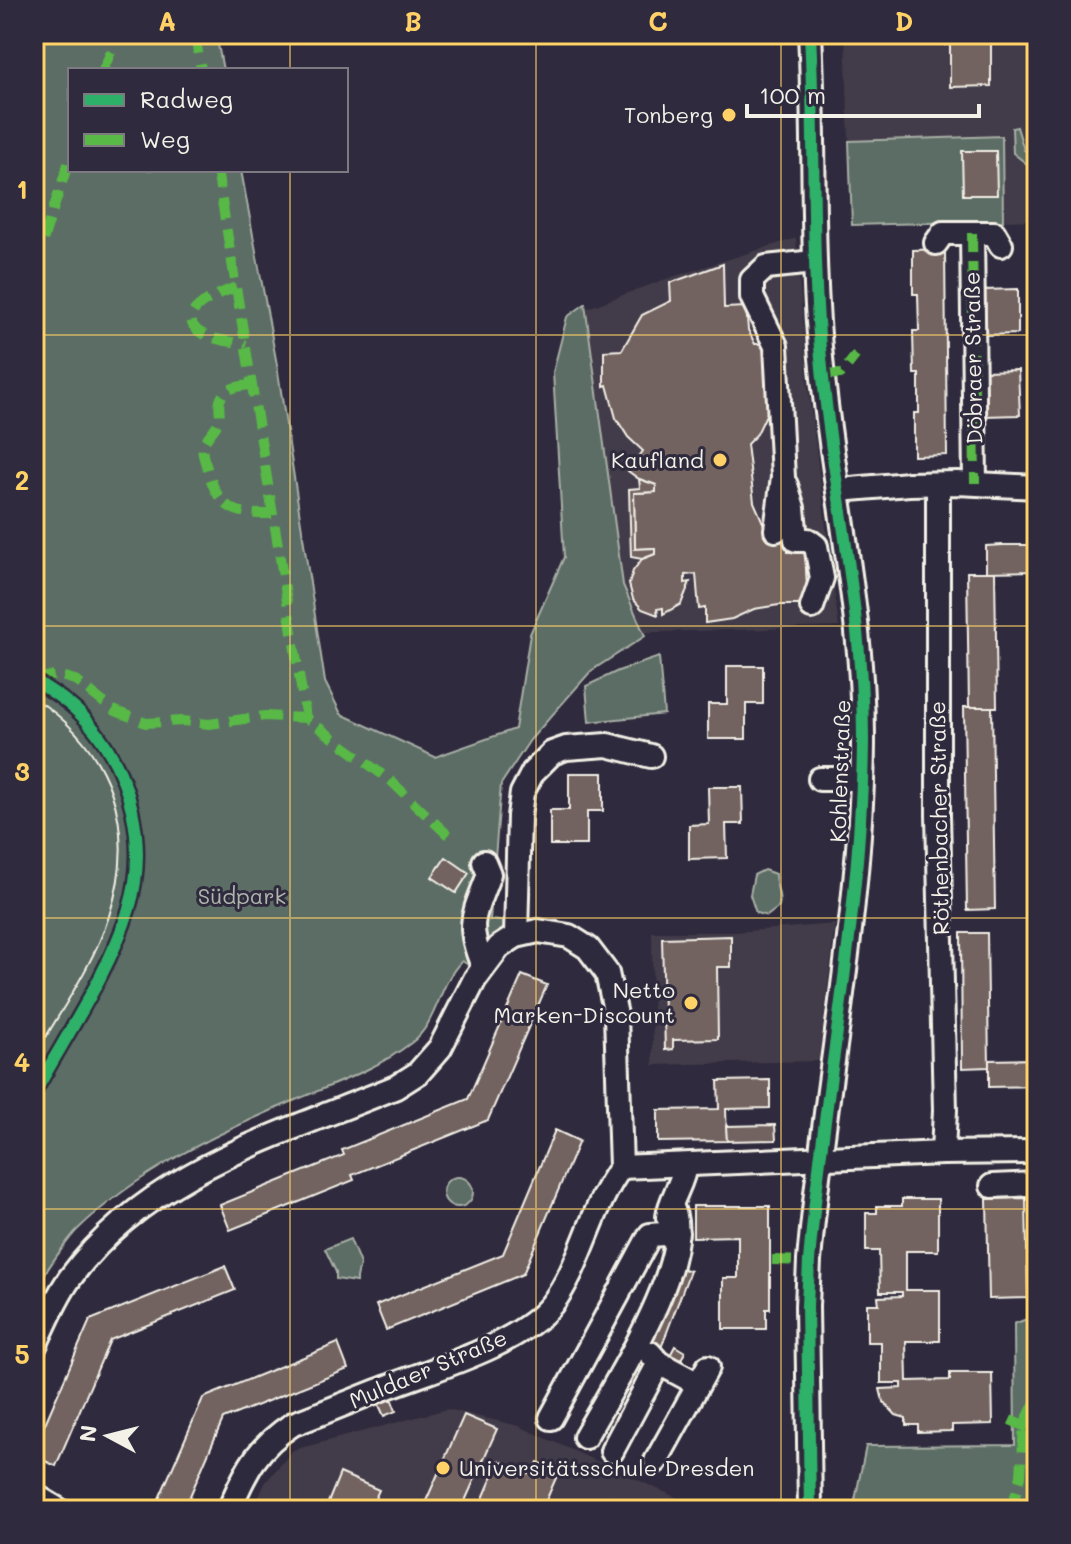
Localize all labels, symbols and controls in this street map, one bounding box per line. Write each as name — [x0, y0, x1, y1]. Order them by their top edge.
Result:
text: A — [158, 4, 176, 38]
text: B — [404, 4, 422, 38]
text: C — [648, 4, 668, 38]
text: D — [895, 4, 913, 38]
legend — [68, 68, 348, 172]
scale bar — [747, 68, 979, 118]
text: 100 m — [759, 79, 826, 110]
text: Radweg — [140, 83, 233, 114]
place label: Tonberg — [624, 100, 713, 129]
marker: Tonberg — [720, 106, 738, 124]
text: Weg — [140, 123, 190, 154]
text: 1 — [16, 172, 28, 206]
street label: Döbraer Straße — [956, 271, 989, 445]
place label: Kaufland — [611, 445, 704, 474]
marker: Kaufland — [711, 451, 729, 469]
text: 2 — [15, 463, 29, 497]
street label: Kohlenstraße — [823, 699, 856, 843]
street label: Röthenbacher Straße — [922, 701, 955, 935]
text: 3 — [14, 754, 30, 788]
park label: Südpark — [198, 881, 286, 910]
place label: Netto Marken-Discount — [494, 975, 675, 1029]
marker: Netto Marken-Discount — [682, 994, 700, 1012]
text: 4 — [14, 1045, 30, 1079]
street label: Muldaer Straße — [344, 1322, 511, 1415]
text: 5 — [14, 1337, 30, 1371]
north arrow — [68, 1396, 148, 1476]
text: N — [72, 1423, 103, 1444]
place label: Universitätsschule Dresden — [459, 1453, 755, 1482]
marker: Universitätsschule Dresden — [434, 1459, 452, 1477]

